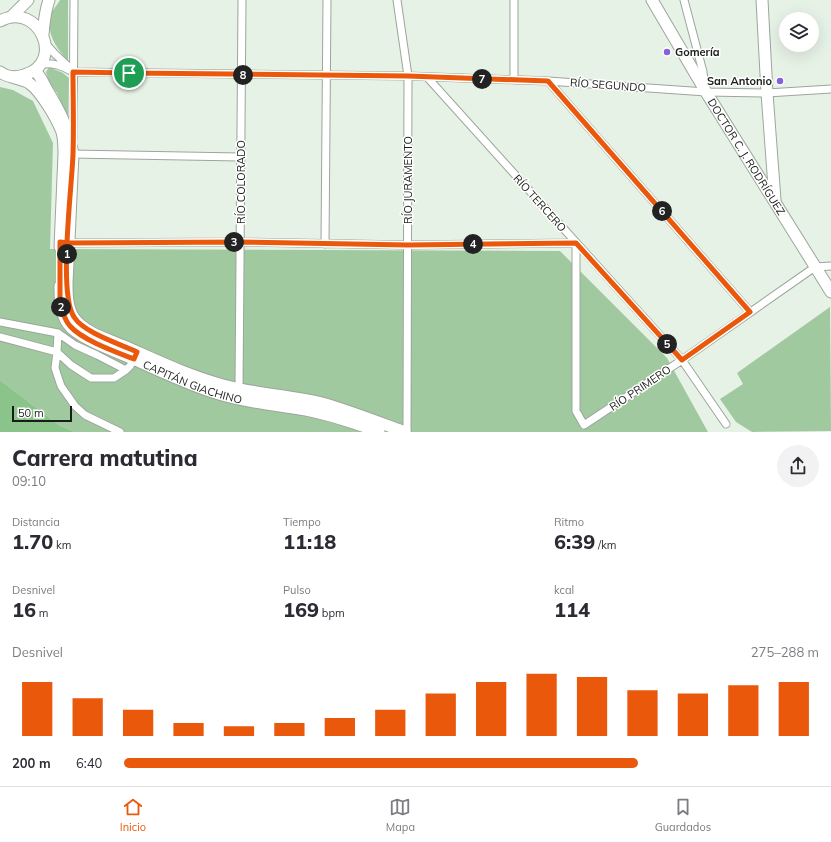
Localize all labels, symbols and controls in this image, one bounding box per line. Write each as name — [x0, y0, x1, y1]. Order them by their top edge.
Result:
map controls — [779, 12, 819, 52]
button: layers — [779, 12, 819, 52]
place label: Gomería — [675, 45, 720, 59]
marker: Gomería — [662, 47, 672, 57]
pin — [112, 56, 146, 90]
icon: arrive — [118, 62, 140, 84]
pin: 8 — [233, 65, 253, 85]
text: 8 — [240, 68, 246, 82]
pin: 7 — [472, 69, 492, 89]
text: 7 — [479, 72, 485, 86]
place label: San Antonio — [707, 74, 772, 88]
street label: RÍO SEGUNDO — [570, 75, 646, 95]
marker: San Antonio — [775, 76, 785, 86]
street label: DOCTOR C. J. RODRÍGUEZ — [705, 96, 788, 218]
street label: RÍO JURAMENTO — [401, 136, 415, 224]
street label: RÍO COLORADO — [234, 140, 248, 224]
street label: RÍO TERCERO — [511, 171, 569, 235]
pin: 6 — [652, 201, 672, 221]
text: 6 — [659, 204, 665, 218]
pin: 3 — [224, 232, 244, 252]
pin: 4 — [463, 234, 483, 254]
text: 3 — [231, 235, 237, 249]
text: 4 — [470, 237, 476, 251]
pin: 1 — [57, 244, 77, 264]
text: 1 — [64, 247, 70, 261]
pin: 2 — [51, 297, 71, 317]
text: 2 — [58, 300, 64, 314]
pin: 5 — [657, 334, 677, 354]
text: 5 — [664, 337, 670, 351]
street label: CAPITÁN GIACHINO — [141, 357, 243, 407]
street label: RÍO PRIMERO — [606, 362, 674, 414]
scale bar — [12, 404, 72, 423]
text: 50 m — [18, 406, 44, 420]
text: Carrera matutina — [12, 444, 198, 472]
button: share — [777, 445, 819, 487]
text: 09:10 — [12, 473, 46, 489]
text: Distancia — [12, 515, 60, 529]
text: Tiempo — [283, 515, 321, 529]
text: Ritmo — [554, 515, 584, 529]
text: 1.70 — [12, 529, 53, 554]
text: 11:18 — [283, 529, 336, 554]
text: 6:39 — [554, 529, 595, 554]
text: km — [53, 538, 71, 552]
text: /km — [595, 538, 617, 552]
text: Desnivel — [12, 583, 55, 597]
text: Pulso — [283, 583, 311, 597]
text: kcal — [554, 583, 574, 597]
text: 16 — [12, 597, 36, 622]
text: 169 — [283, 597, 319, 622]
text: 114 — [554, 597, 590, 622]
text: m — [36, 606, 49, 620]
text: bpm — [319, 606, 345, 620]
text: Desnivel — [12, 644, 63, 660]
text: 275–288 m — [751, 644, 819, 660]
text: 200 m — [12, 755, 51, 771]
text: 6:40 — [76, 755, 102, 771]
tab: Inicio — [120, 796, 146, 834]
tab: Mapa — [386, 796, 415, 834]
tab: Guardados — [655, 796, 711, 834]

